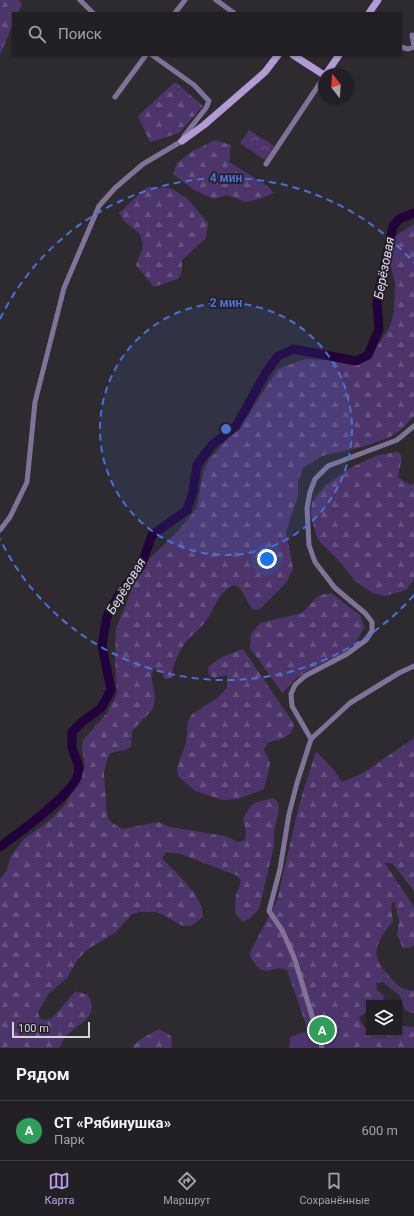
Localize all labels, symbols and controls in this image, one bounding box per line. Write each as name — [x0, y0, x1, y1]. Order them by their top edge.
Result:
search box — [12, 12, 402, 56]
icon: search — [26, 23, 48, 45]
text: Поиск — [58, 25, 102, 43]
north arrow — [318, 68, 354, 104]
text: 4 мин — [210, 171, 242, 185]
water label: Берёзовая — [371, 236, 397, 300]
text: 2 мин — [210, 296, 242, 310]
centre of rings — [219, 422, 233, 436]
your location — [257, 549, 277, 569]
water label: Берёзовая — [103, 555, 149, 617]
map controls — [366, 1000, 402, 1036]
button: layers — [366, 1000, 402, 1036]
pin: A — [309, 1015, 335, 1045]
scale bar — [12, 1020, 90, 1039]
text: 100 m — [18, 1022, 49, 1035]
text: Рядом — [16, 1064, 70, 1084]
text: СТ «Рябинушка» — [54, 1114, 171, 1132]
text: A — [25, 1123, 33, 1138]
text: 600 m — [361, 1123, 398, 1138]
text: Парк — [54, 1132, 85, 1147]
tab: Карта — [44, 1170, 74, 1207]
tab: Маршрут — [163, 1170, 211, 1207]
tab: Сохранённые — [299, 1170, 370, 1207]

